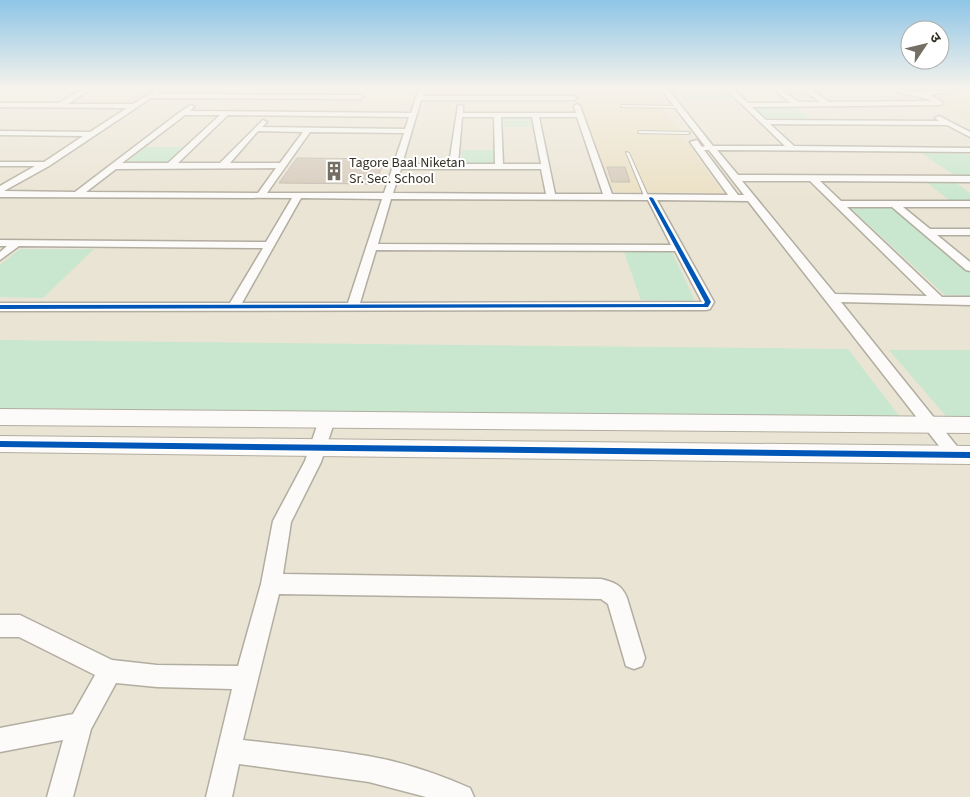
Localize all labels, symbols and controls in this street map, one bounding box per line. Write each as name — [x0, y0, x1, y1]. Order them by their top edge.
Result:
north arrow — [900, 20, 950, 70]
text: उ — [924, 29, 946, 48]
place label: Tagore Baal Niketan Sr. Sec. School — [349, 153, 465, 189]
building icon: Tagore Baal Niketan Sr. Sec. School — [323, 160, 345, 182]

